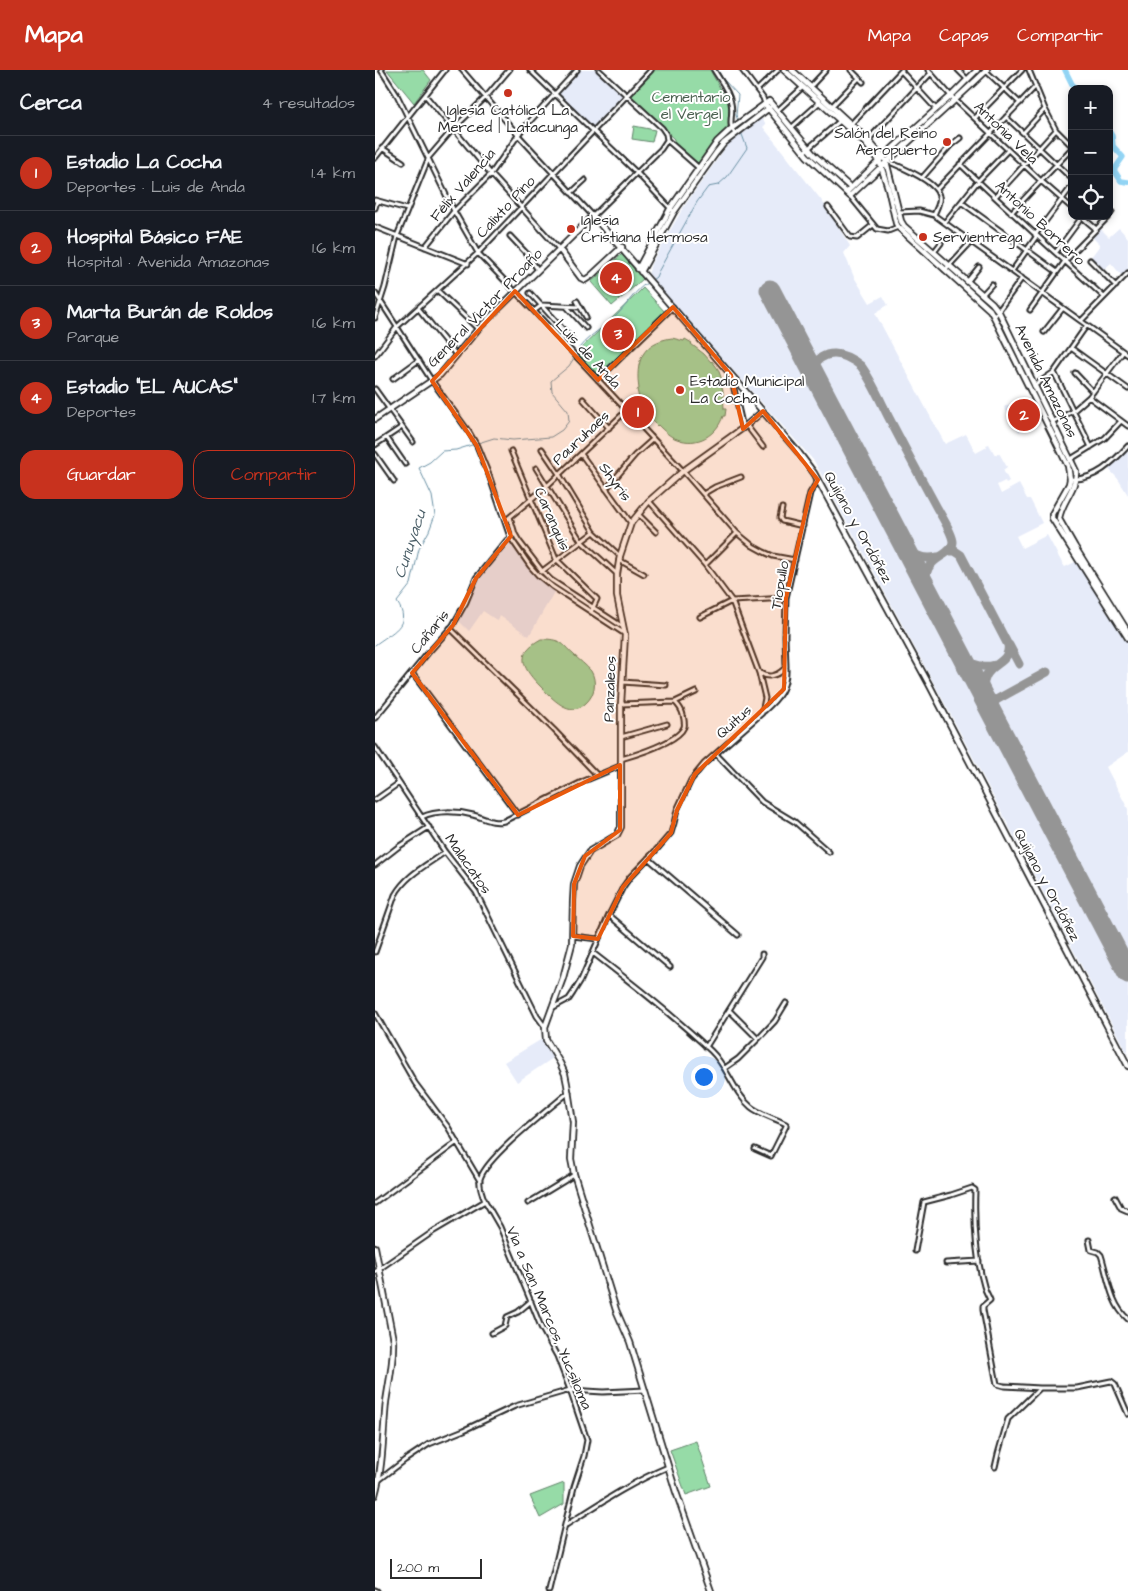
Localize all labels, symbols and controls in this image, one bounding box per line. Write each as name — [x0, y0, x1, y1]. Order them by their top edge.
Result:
text: Mapa — [25, 18, 83, 52]
text: Mapa — [868, 23, 911, 48]
text: Capas — [939, 23, 989, 48]
text: Compartir — [1017, 23, 1103, 48]
map controls — [1068, 85, 1113, 220]
button: + — [1068, 85, 1113, 130]
marker: Iglesia Católica La Merced | Latacunga — [502, 87, 514, 99]
park label: Cementario el Vergel — [652, 87, 731, 126]
text: Cerca — [20, 88, 82, 117]
text: 4 resultados — [262, 92, 355, 114]
street label: Antonia Vela — [969, 97, 1043, 169]
place label: Iglesia Católica La Merced | Latacunga — [438, 100, 578, 139]
place label: Salón del Reino Aeropuerto — [834, 123, 938, 161]
button: − — [1068, 130, 1113, 175]
marker: Salón del Reino Aeropuerto — [941, 136, 953, 148]
street label: Félix Valencia — [425, 144, 501, 226]
text: Estadio La Cocha — [67, 149, 222, 176]
text: 1 — [35, 162, 37, 184]
text: 1.4 km — [311, 162, 355, 184]
street label: Calixto Pino — [472, 171, 541, 243]
button: locate — [1068, 175, 1113, 220]
text: Deportes · Luis de Anda — [67, 176, 245, 198]
street label: Antonio Borrero — [990, 176, 1090, 271]
place label: Iglesia Cristiana Hermosa — [581, 210, 708, 248]
marker: Iglesia Cristiana Hermosa — [565, 223, 577, 235]
text: Hospital Básico FAE — [67, 224, 243, 251]
place label: Servientrega — [933, 227, 1023, 249]
marker: Servientrega — [917, 231, 929, 243]
text: 2 — [31, 237, 41, 259]
text: 1.6 km — [312, 237, 355, 259]
street label: General Victor Proaño — [422, 243, 548, 372]
text: Hospital · Avenida Amazonas — [67, 251, 270, 273]
pin: 4 — [600, 259, 632, 297]
text: Marta Burán de Roldos — [67, 299, 273, 326]
text: 3 — [32, 312, 40, 334]
text: 1.6 km — [312, 312, 355, 334]
street label: Luis de Anda — [550, 315, 626, 394]
pin: 3 — [602, 315, 634, 353]
street label: Avenida Amazonas — [1009, 321, 1083, 442]
text: Parque — [67, 326, 119, 348]
place label: Estadio Municipal La Cocha — [690, 371, 804, 409]
text: Estadio "EL AUCAS" — [67, 374, 238, 401]
marker: Estadio Municipal La Cocha — [674, 384, 686, 396]
text: 4 — [31, 387, 41, 409]
text: 1.7 km — [312, 387, 355, 409]
pin: 1 — [622, 393, 654, 431]
pin: 2 — [1008, 396, 1040, 434]
text: Deportes — [67, 401, 136, 423]
street label: Pauruhaes — [548, 406, 615, 470]
button: Guardar — [20, 450, 183, 499]
button: Compartir — [193, 450, 355, 499]
street label: Shyris — [593, 458, 637, 507]
street label: Quijano y Ordóñez — [818, 467, 898, 588]
street label: Caranquis — [529, 484, 575, 554]
water label: Cunuyacu — [389, 506, 433, 581]
street label: Tiopullo — [765, 558, 795, 611]
street label: Cañaris — [406, 605, 455, 659]
street label: Panzaleos — [598, 655, 622, 722]
street label: Quitus — [711, 700, 757, 744]
street label: Quijano y Ordóñez — [1008, 825, 1086, 946]
street label: Malacatos — [440, 830, 497, 899]
your location — [691, 1064, 717, 1090]
street label: Via a San Marcos, Yucsiloma — [501, 1223, 597, 1413]
scale bar — [390, 1556, 483, 1579]
text: 200 m — [397, 1558, 439, 1578]

